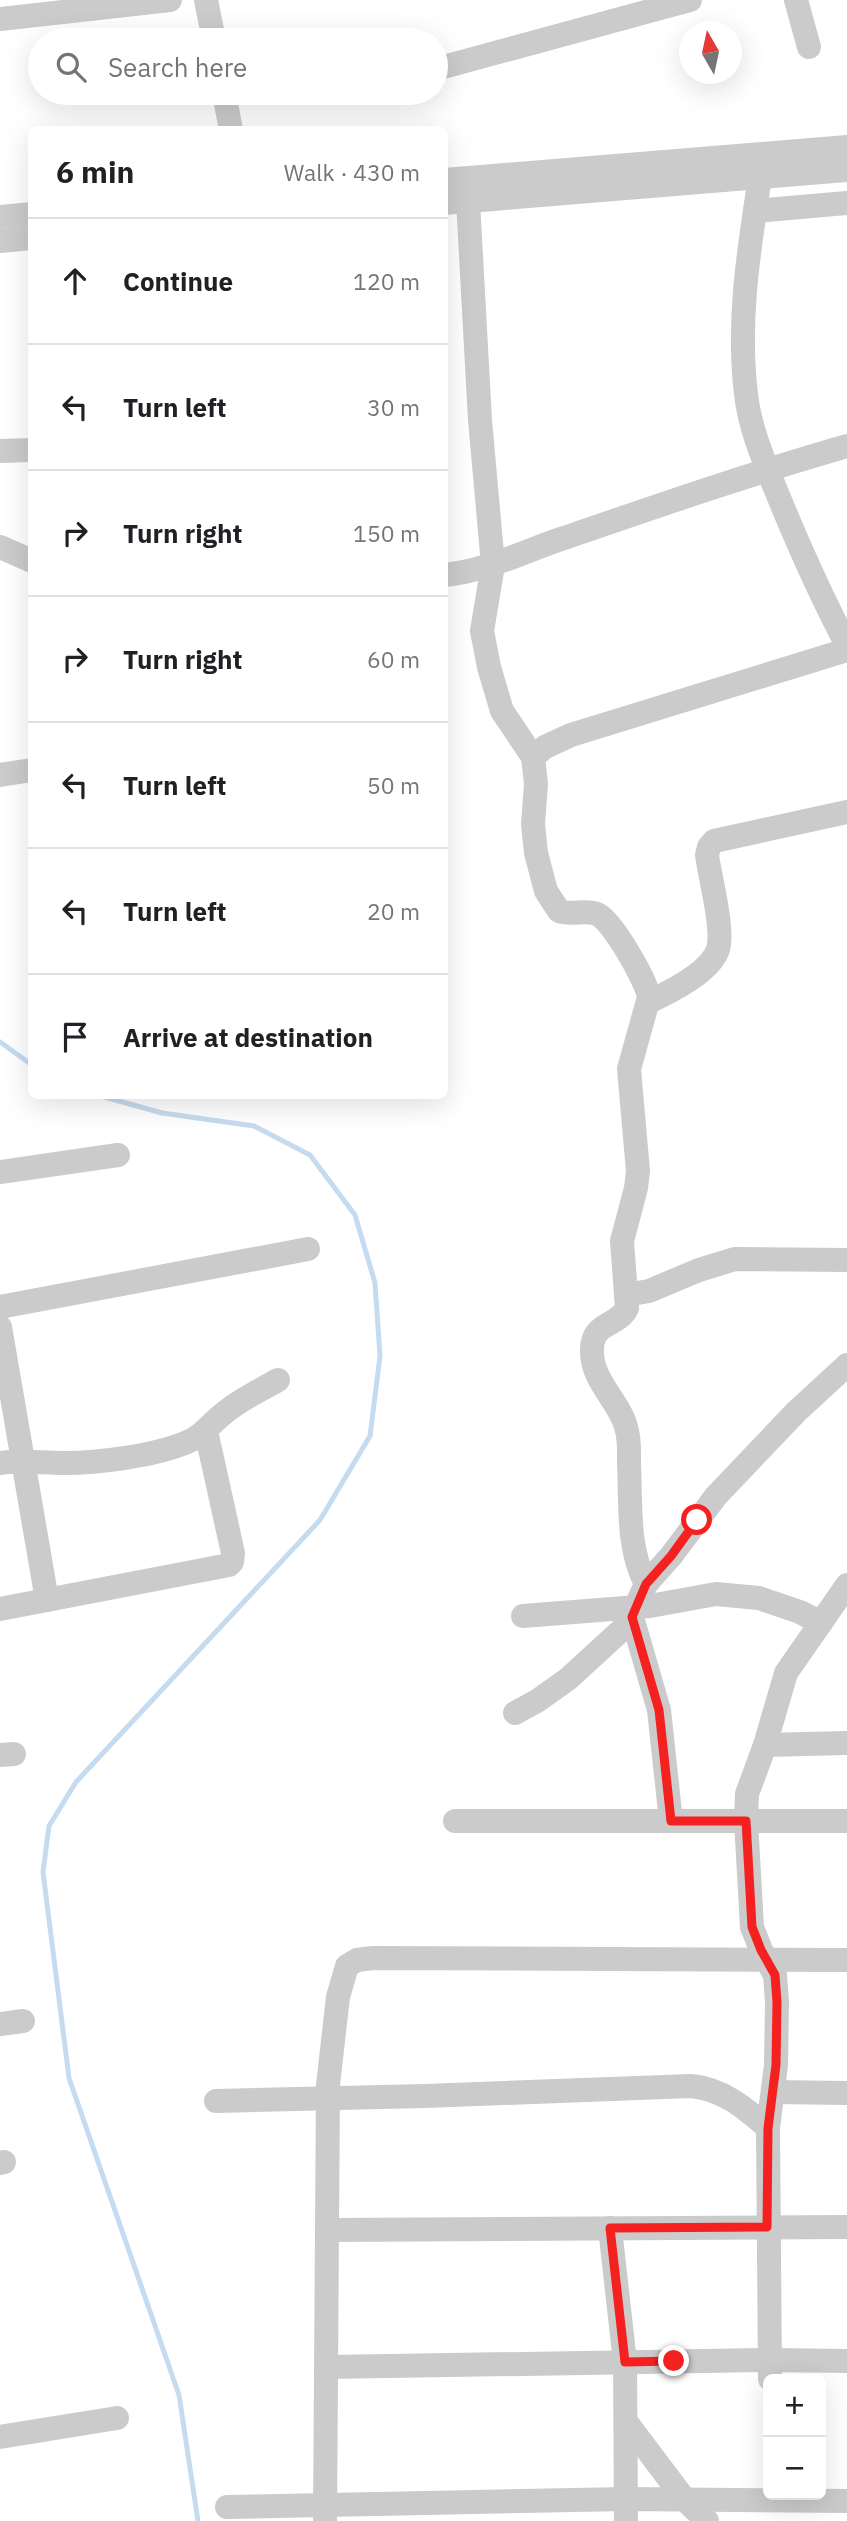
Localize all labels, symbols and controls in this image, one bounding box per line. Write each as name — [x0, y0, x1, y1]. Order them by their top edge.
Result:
north arrow — [679, 21, 742, 84]
search box — [28, 28, 448, 105]
icon: search — [52, 48, 90, 86]
text: Search here — [108, 50, 247, 84]
text: 6 min — [56, 152, 134, 191]
text: Walk · 430 m — [284, 157, 420, 187]
icon: ahead — [56, 262, 94, 300]
text: Continue — [123, 264, 233, 298]
text: 120 m — [353, 266, 420, 296]
icon: left — [56, 388, 94, 426]
text: Turn left — [123, 390, 226, 424]
text: 30 m — [367, 392, 420, 422]
icon: right — [56, 514, 94, 552]
text: Turn right — [123, 516, 242, 550]
text: 150 m — [353, 518, 420, 548]
icon: right — [56, 640, 94, 678]
text: Turn right — [123, 642, 242, 676]
text: 60 m — [367, 644, 420, 674]
icon: left — [56, 766, 94, 804]
text: Turn left — [123, 768, 226, 802]
text: 50 m — [367, 770, 420, 800]
icon: left — [56, 892, 94, 930]
text: Turn left — [123, 894, 226, 928]
text: 20 m — [367, 896, 420, 926]
icon: arrive — [56, 1018, 94, 1056]
text: Arrive at destination — [123, 1020, 373, 1054]
route start — [681, 1504, 712, 1535]
route end — [658, 2345, 689, 2376]
map controls — [763, 2374, 826, 2500]
button: + — [763, 2374, 826, 2437]
button: − — [763, 2437, 826, 2500]

